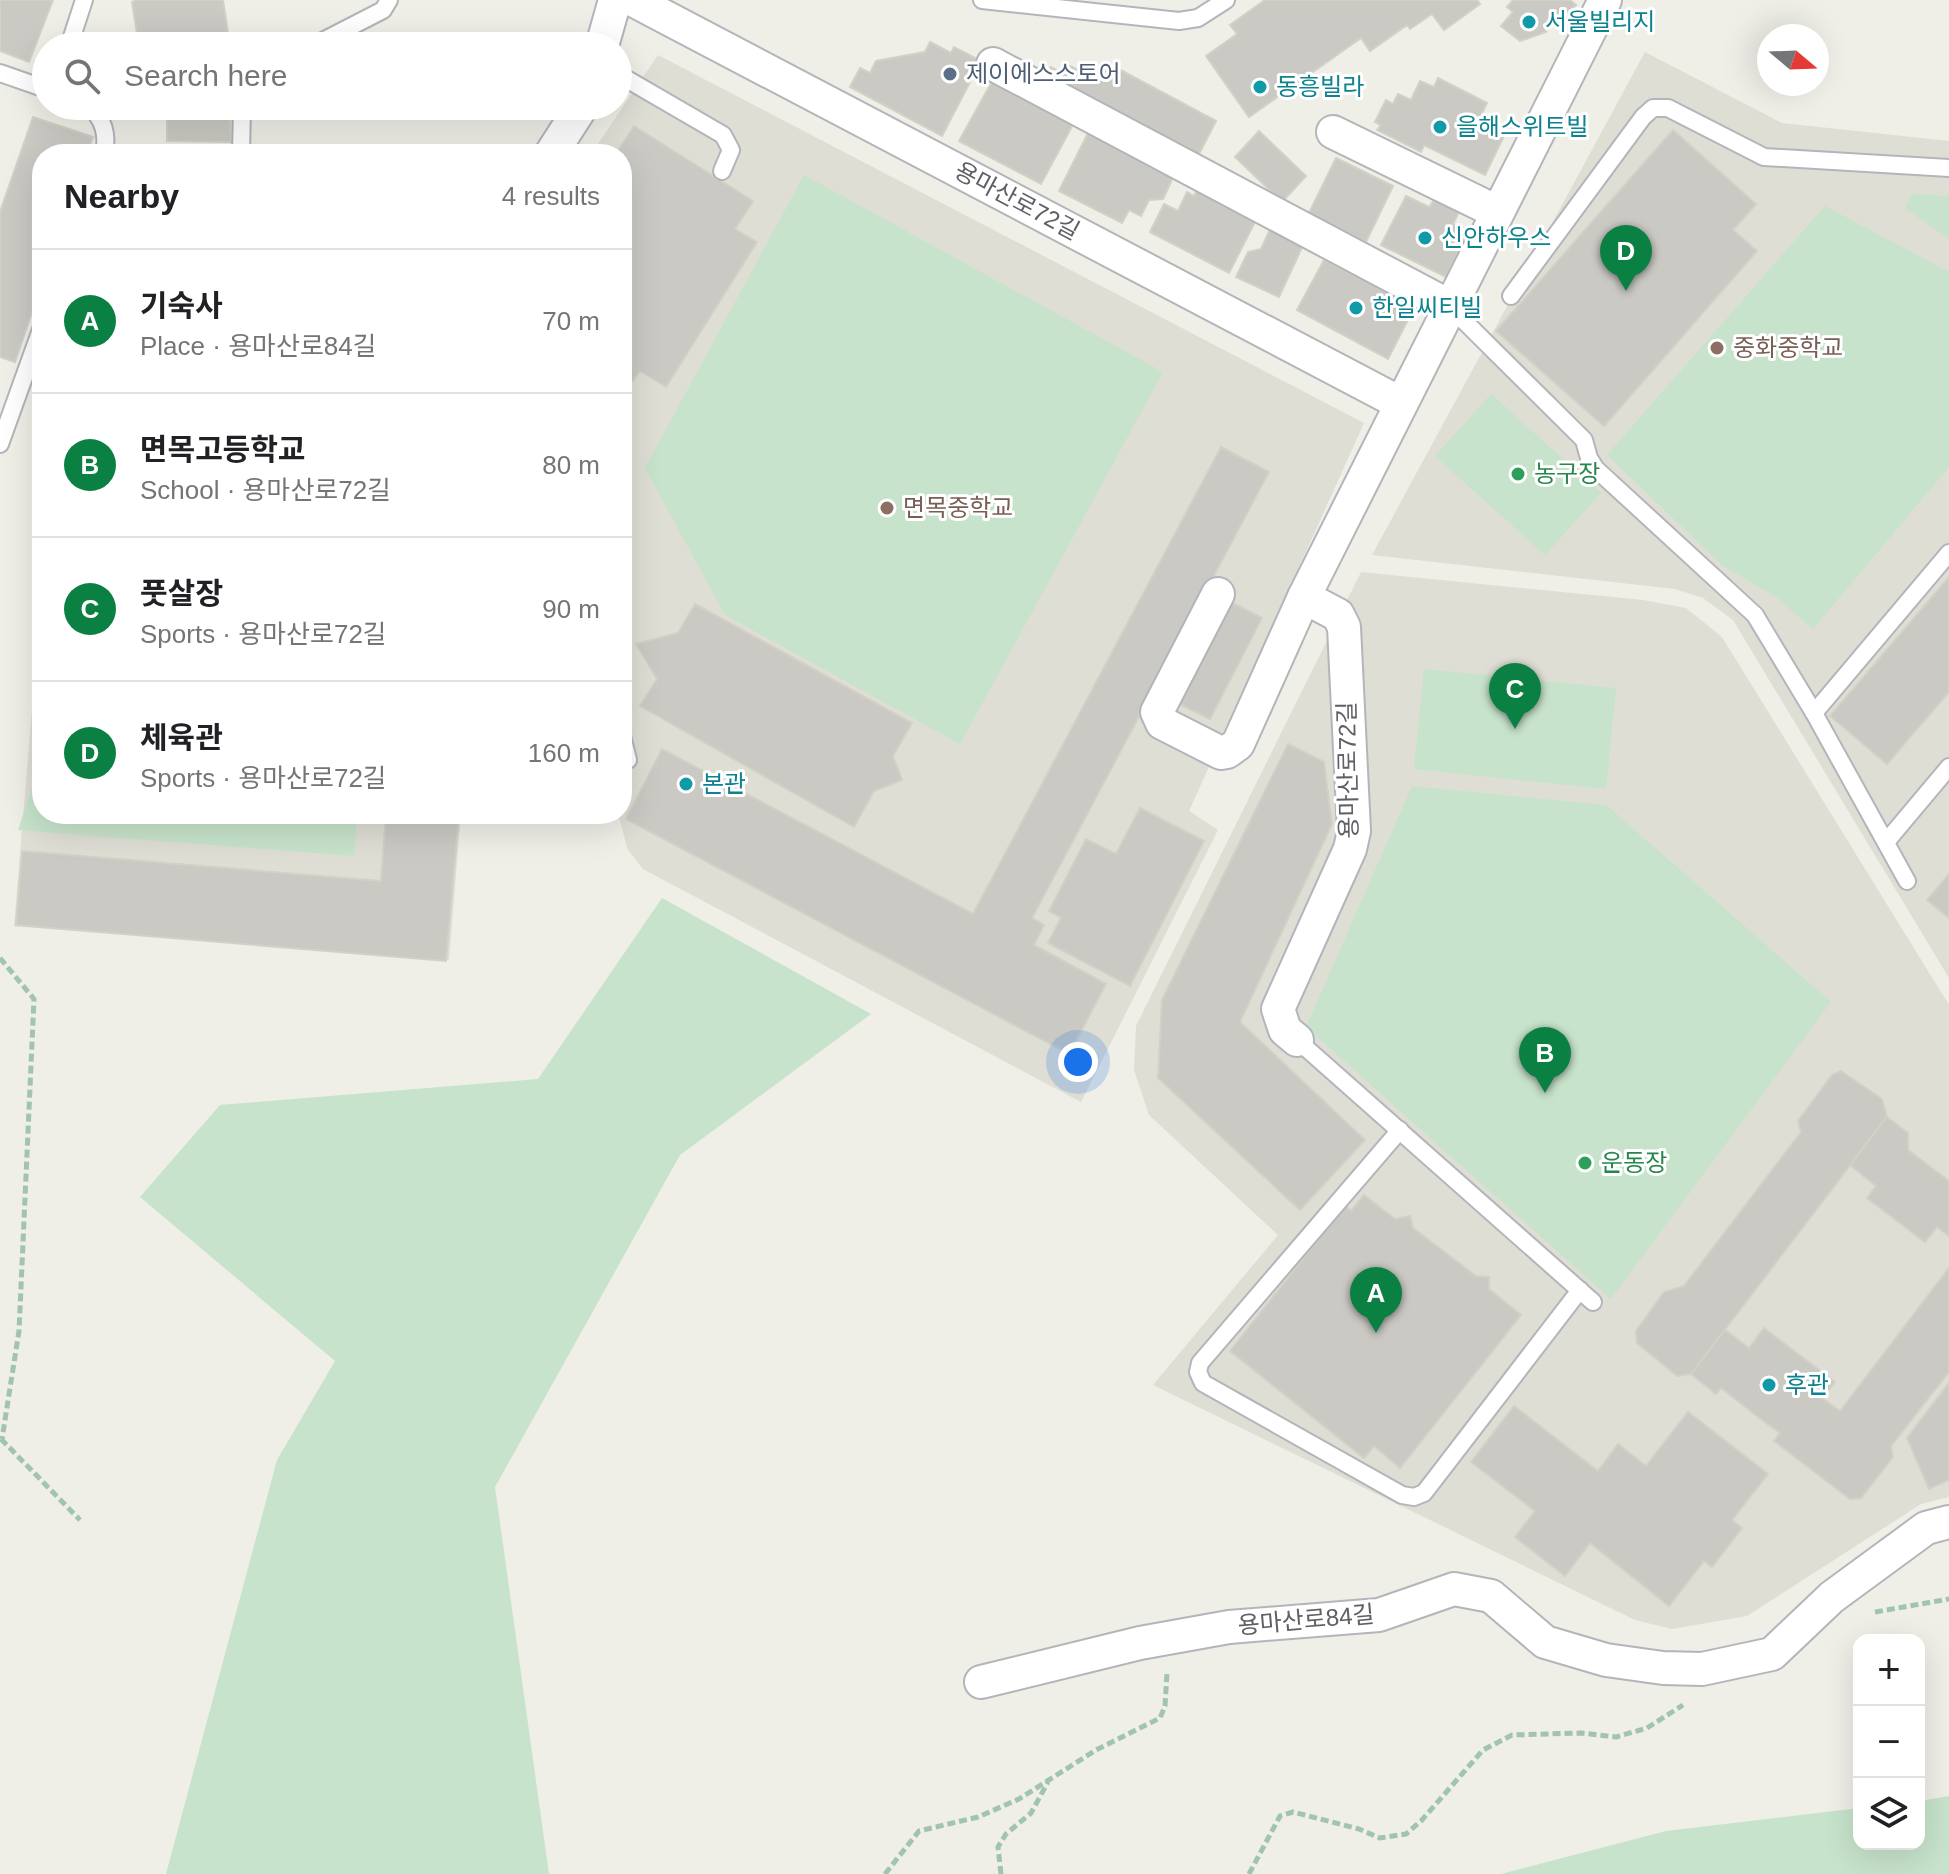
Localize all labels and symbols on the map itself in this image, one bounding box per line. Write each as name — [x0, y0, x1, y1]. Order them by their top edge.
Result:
place label: 서울빌리지 — [1545, 8, 1655, 35]
marker: 서울빌리지 — [1520, 13, 1538, 31]
north arrow — [1757, 24, 1829, 96]
place label: 제이에스스토어 — [966, 60, 1121, 87]
marker: 제이에스스토어 — [941, 65, 959, 83]
place label: 동흥빌라 — [1276, 73, 1364, 100]
marker: 동흥빌라 — [1251, 78, 1269, 96]
place label: 을해스위트빌 — [1456, 113, 1588, 140]
marker: 을해스위트빌 — [1431, 118, 1449, 136]
street label: 용마산로72길 — [950, 156, 1084, 245]
place label: 신안하우스 — [1441, 224, 1551, 251]
pin: D — [1600, 225, 1652, 291]
marker: 신안하우스 — [1416, 229, 1434, 247]
place label: 한일씨티빌 — [1372, 294, 1482, 321]
marker: 한일씨티빌 — [1347, 299, 1365, 317]
place label: 중화중학교 — [1733, 334, 1843, 361]
marker: 중화중학교 — [1708, 339, 1726, 357]
place label: 농구장 — [1534, 460, 1600, 487]
marker: 농구장 — [1509, 465, 1527, 483]
place label: 면목중학교 — [903, 494, 1013, 521]
marker: 면목중학교 — [878, 499, 896, 517]
pin: C — [1489, 663, 1541, 729]
street label: 용마산로72길 — [1333, 701, 1362, 839]
place label: 본관 — [702, 770, 746, 797]
marker: 본관 — [677, 775, 695, 793]
pin: B — [1519, 1027, 1571, 1093]
your location — [1058, 1042, 1098, 1082]
place label: 운동장 — [1601, 1149, 1667, 1176]
marker: 운동장 — [1576, 1154, 1594, 1172]
pin: A — [1350, 1267, 1402, 1333]
place label: 후관 — [1785, 1371, 1829, 1398]
marker: 후관 — [1760, 1376, 1778, 1394]
street label: 용마산로84길 — [1236, 1600, 1375, 1639]

